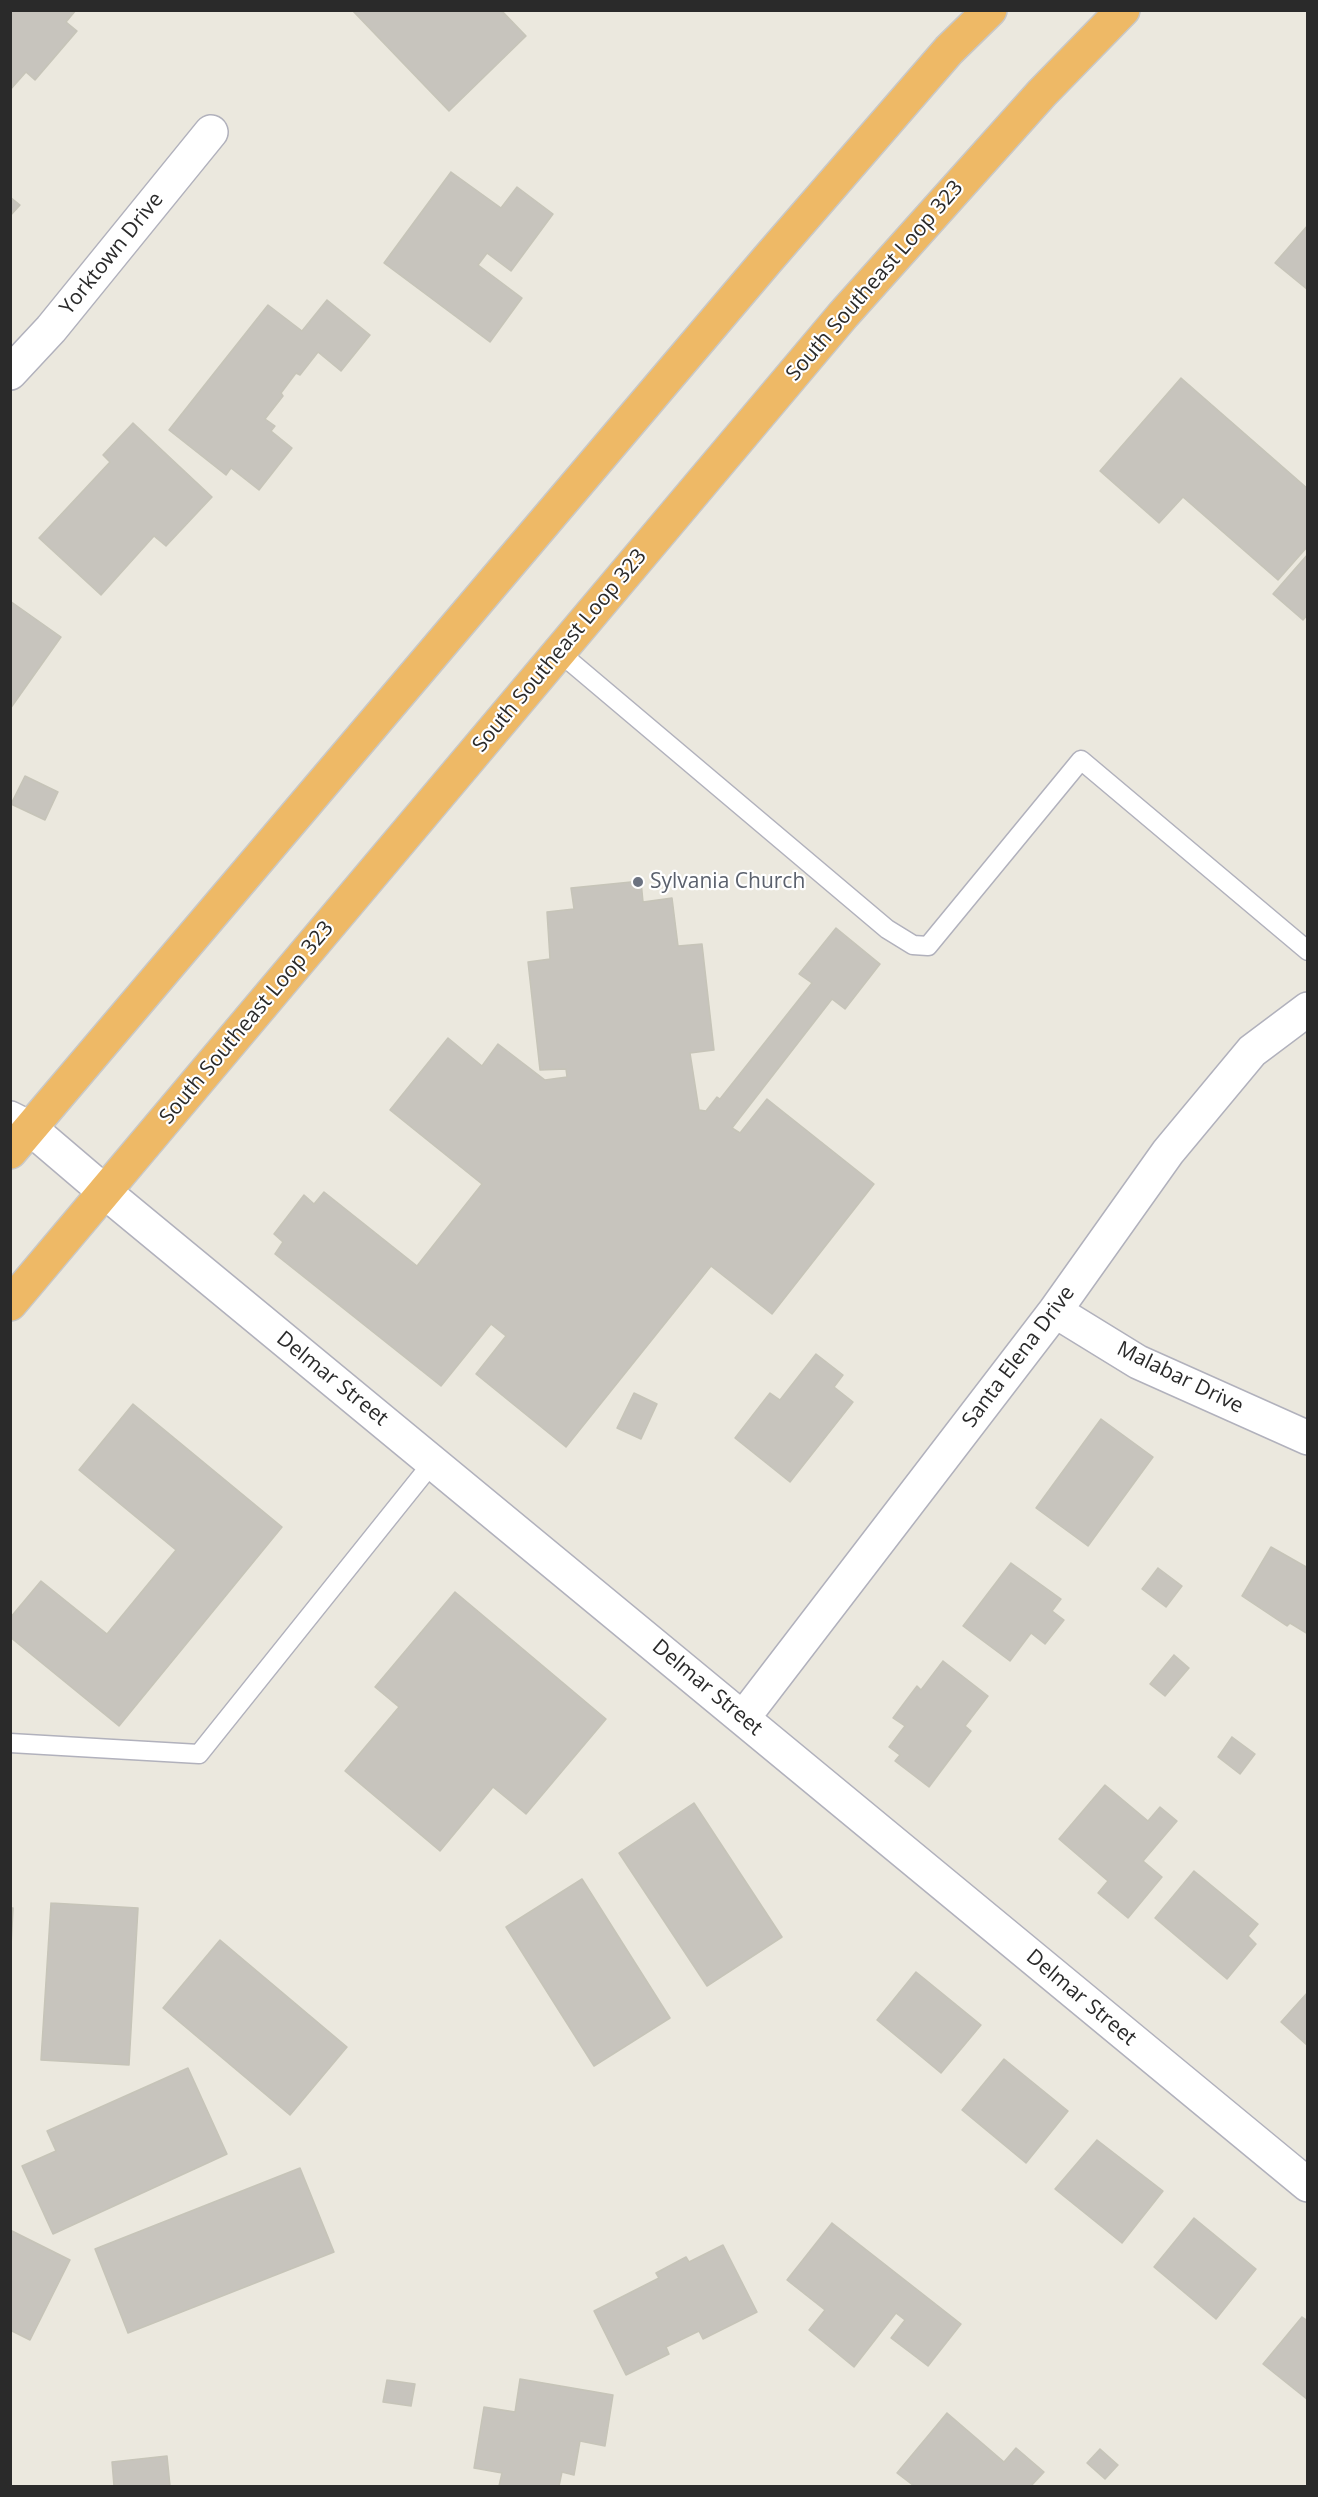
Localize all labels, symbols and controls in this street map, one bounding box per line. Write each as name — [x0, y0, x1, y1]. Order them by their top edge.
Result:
street label: South Southeast Loop 323 — [781, 176, 969, 386]
street label: Yorktown Drive — [55, 188, 169, 320]
street label: South Southeast Loop 323 — [468, 544, 652, 758]
place label: Sylvania Church — [650, 869, 805, 895]
marker: Sylvania Church — [631, 875, 645, 889]
street label: South Southeast Loop 323 — [155, 916, 339, 1130]
street label: Santa Elena Drive — [958, 1281, 1080, 1433]
street label: Delmar Street — [271, 1326, 393, 1432]
street label: Malabar Drive — [1113, 1337, 1247, 1419]
street label: Delmar Street — [647, 1635, 767, 1741]
street label: Delmar Street — [1021, 1945, 1141, 2051]

